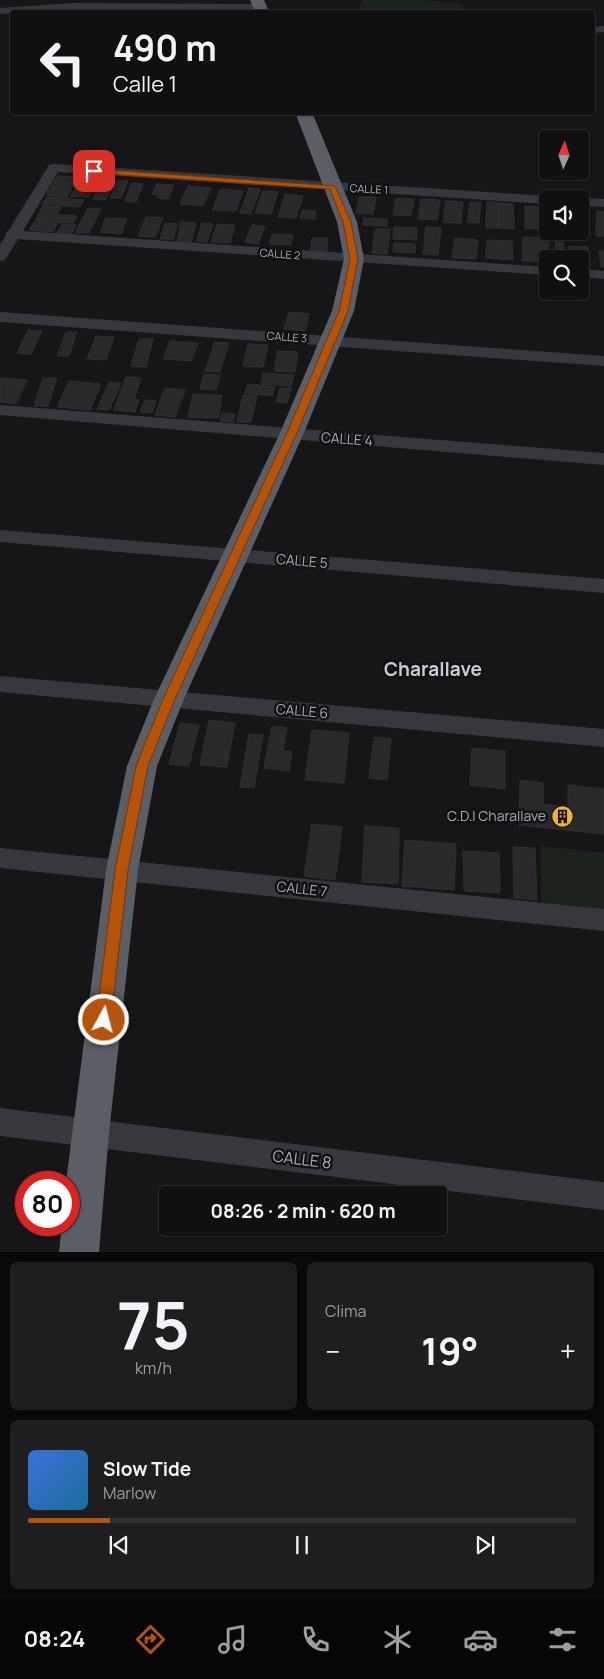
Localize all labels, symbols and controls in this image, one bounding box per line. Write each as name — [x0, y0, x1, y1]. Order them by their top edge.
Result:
text: 490 m — [113, 24, 217, 72]
icon: left — [30, 30, 95, 95]
text: Calle 1 — [113, 69, 177, 99]
north arrow — [539, 130, 589, 180]
map controls — [539, 130, 589, 300]
pin — [73, 150, 115, 192]
icon: arrive — [80, 157, 108, 185]
street label: CALLE 1 — [349, 180, 389, 197]
button: sound — [539, 190, 589, 240]
street label: CALLE 2 — [259, 245, 301, 262]
button: search — [539, 250, 589, 300]
street label: CALLE 3 — [266, 328, 308, 345]
street label: CALLE 4 — [320, 427, 374, 450]
street label: CALLE 5 — [275, 549, 329, 572]
district label: Charallave — [384, 656, 482, 682]
street label: CALLE 6 — [275, 699, 329, 722]
building icon: C.D.I Charallave — [550, 804, 574, 828]
place label: C.D.I Charallave — [447, 806, 546, 825]
street label: CALLE 7 — [276, 876, 328, 901]
position arrow — [77, 993, 129, 1045]
street label: CALLE 8 — [271, 1144, 333, 1174]
speed limit sign: 80 — [15, 1171, 80, 1236]
text: 08:26 · 2 min · 620 m — [210, 1198, 396, 1224]
text: 75 — [117, 1280, 190, 1369]
text: Clima — [325, 1300, 366, 1322]
text: 19° — [421, 1324, 479, 1376]
text: − — [325, 1332, 340, 1370]
text: + — [560, 1332, 576, 1370]
text: km/h — [135, 1357, 172, 1379]
text: Slow Tide — [103, 1456, 191, 1482]
text: Marlow — [103, 1482, 156, 1504]
icon: previous — [105, 1531, 133, 1559]
icon: pause — [288, 1531, 316, 1559]
icon: next — [471, 1531, 499, 1559]
icon: directions — [133, 1622, 168, 1657]
icon: music — [215, 1622, 250, 1657]
icon: phone — [298, 1622, 333, 1657]
icon: climate — [380, 1622, 415, 1657]
icon: car — [463, 1622, 498, 1657]
icon: filters — [545, 1622, 580, 1657]
text: 08:24 — [24, 1624, 85, 1654]

